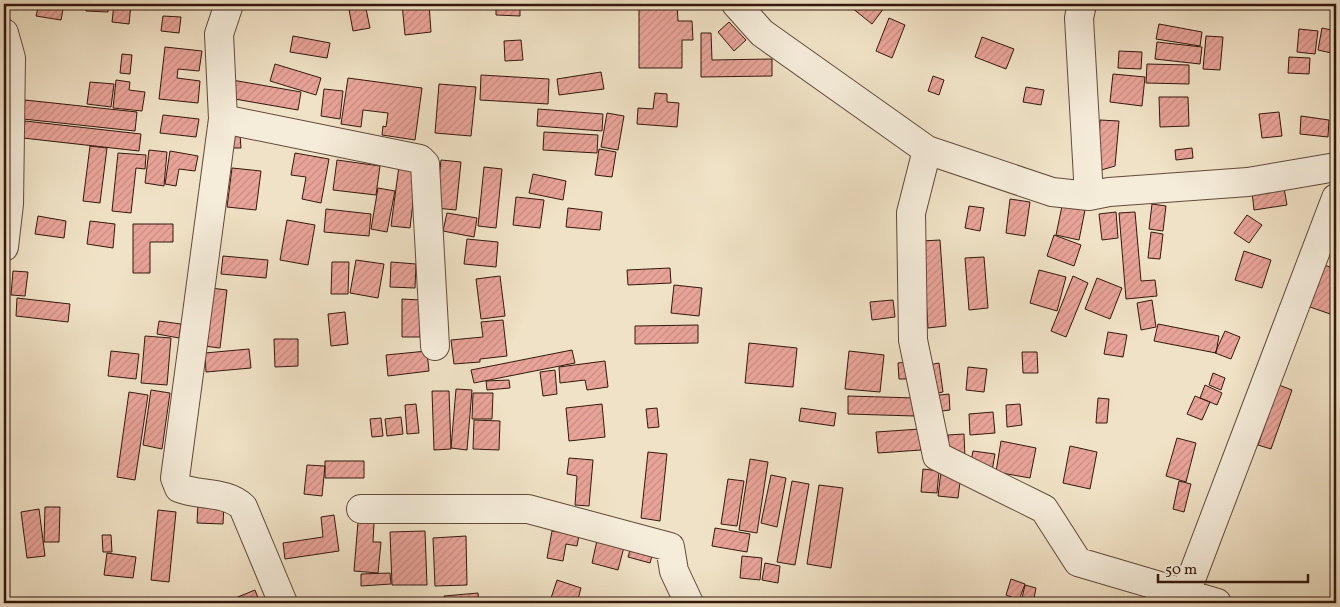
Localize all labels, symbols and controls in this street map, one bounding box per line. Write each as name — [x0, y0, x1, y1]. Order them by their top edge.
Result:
scale bar — [1158, 552, 1308, 584]
text: 50 m — [1165, 560, 1197, 581]

